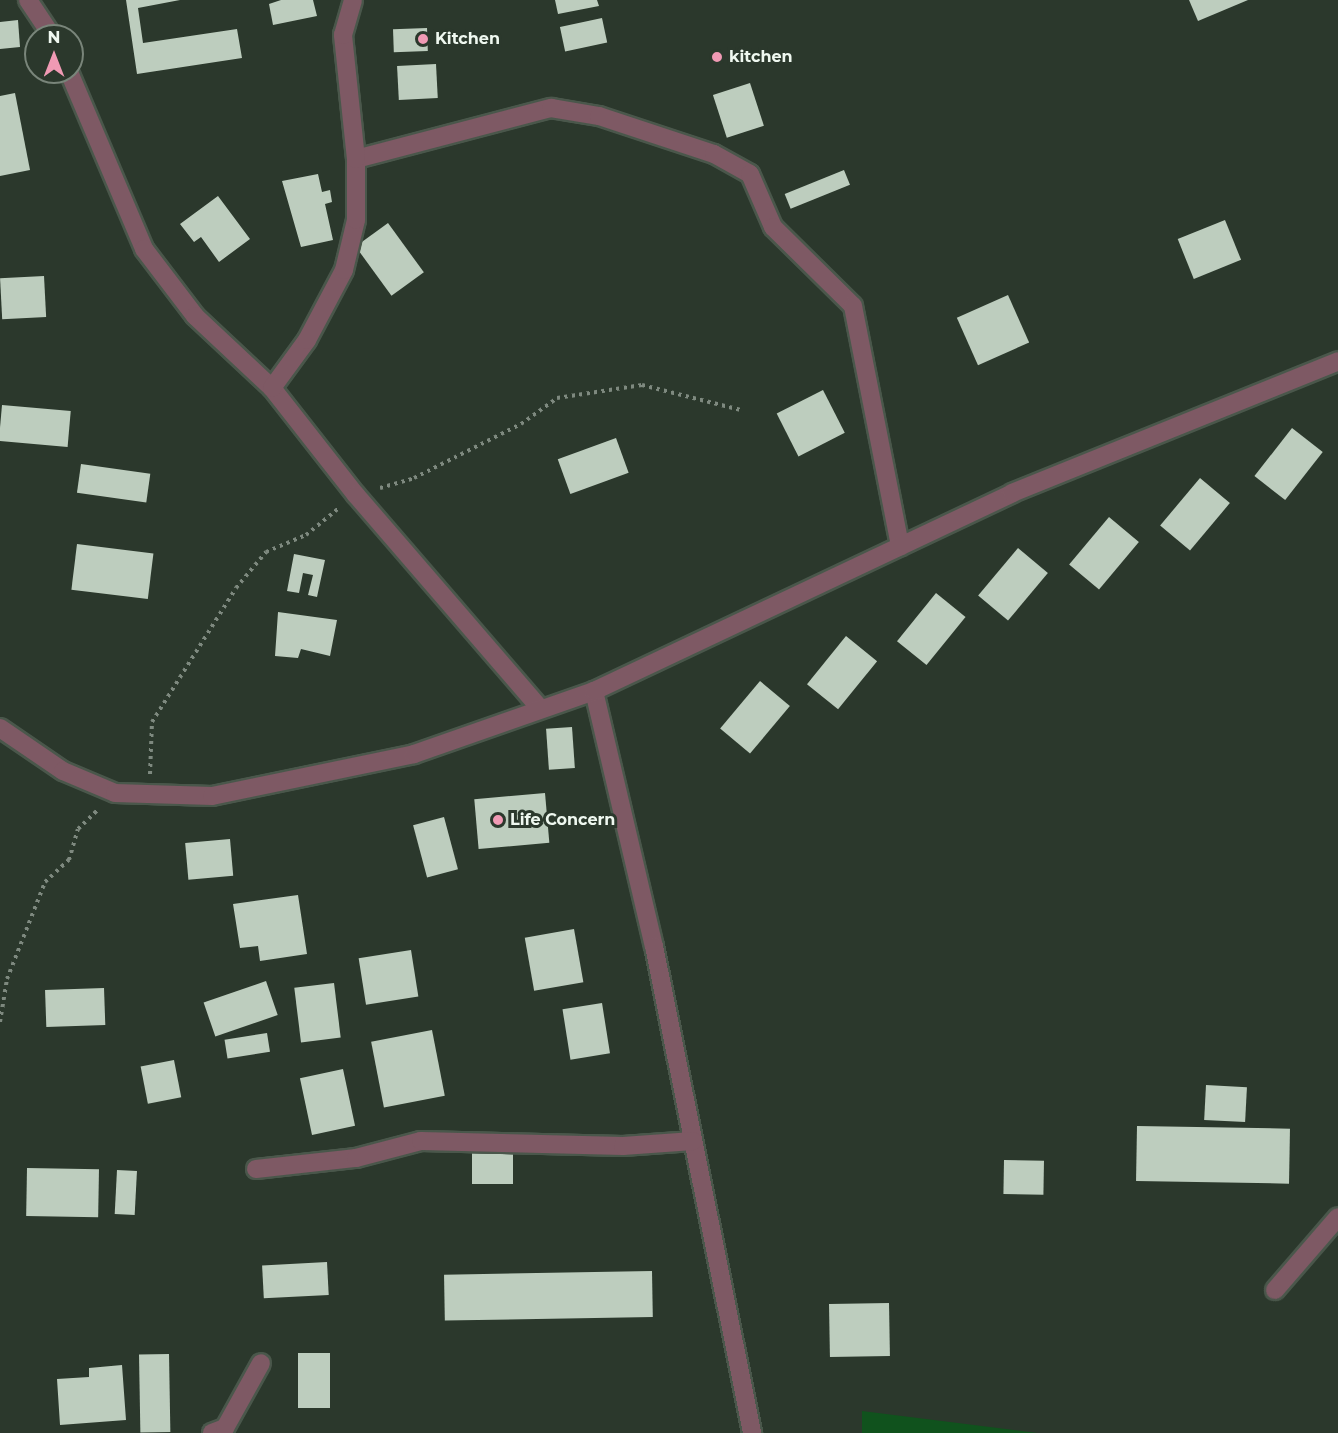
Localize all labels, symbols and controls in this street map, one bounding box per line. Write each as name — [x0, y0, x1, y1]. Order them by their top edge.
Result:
north arrow — [24, 24, 84, 84]
text: N — [48, 28, 60, 47]
place label: Kitchen — [435, 29, 500, 49]
marker: Kitchen — [416, 32, 430, 46]
place label: kitchen — [729, 47, 793, 67]
marker: kitchen — [710, 50, 724, 64]
place label: Life Concern — [510, 810, 615, 830]
marker: Life Concern — [491, 813, 505, 827]

